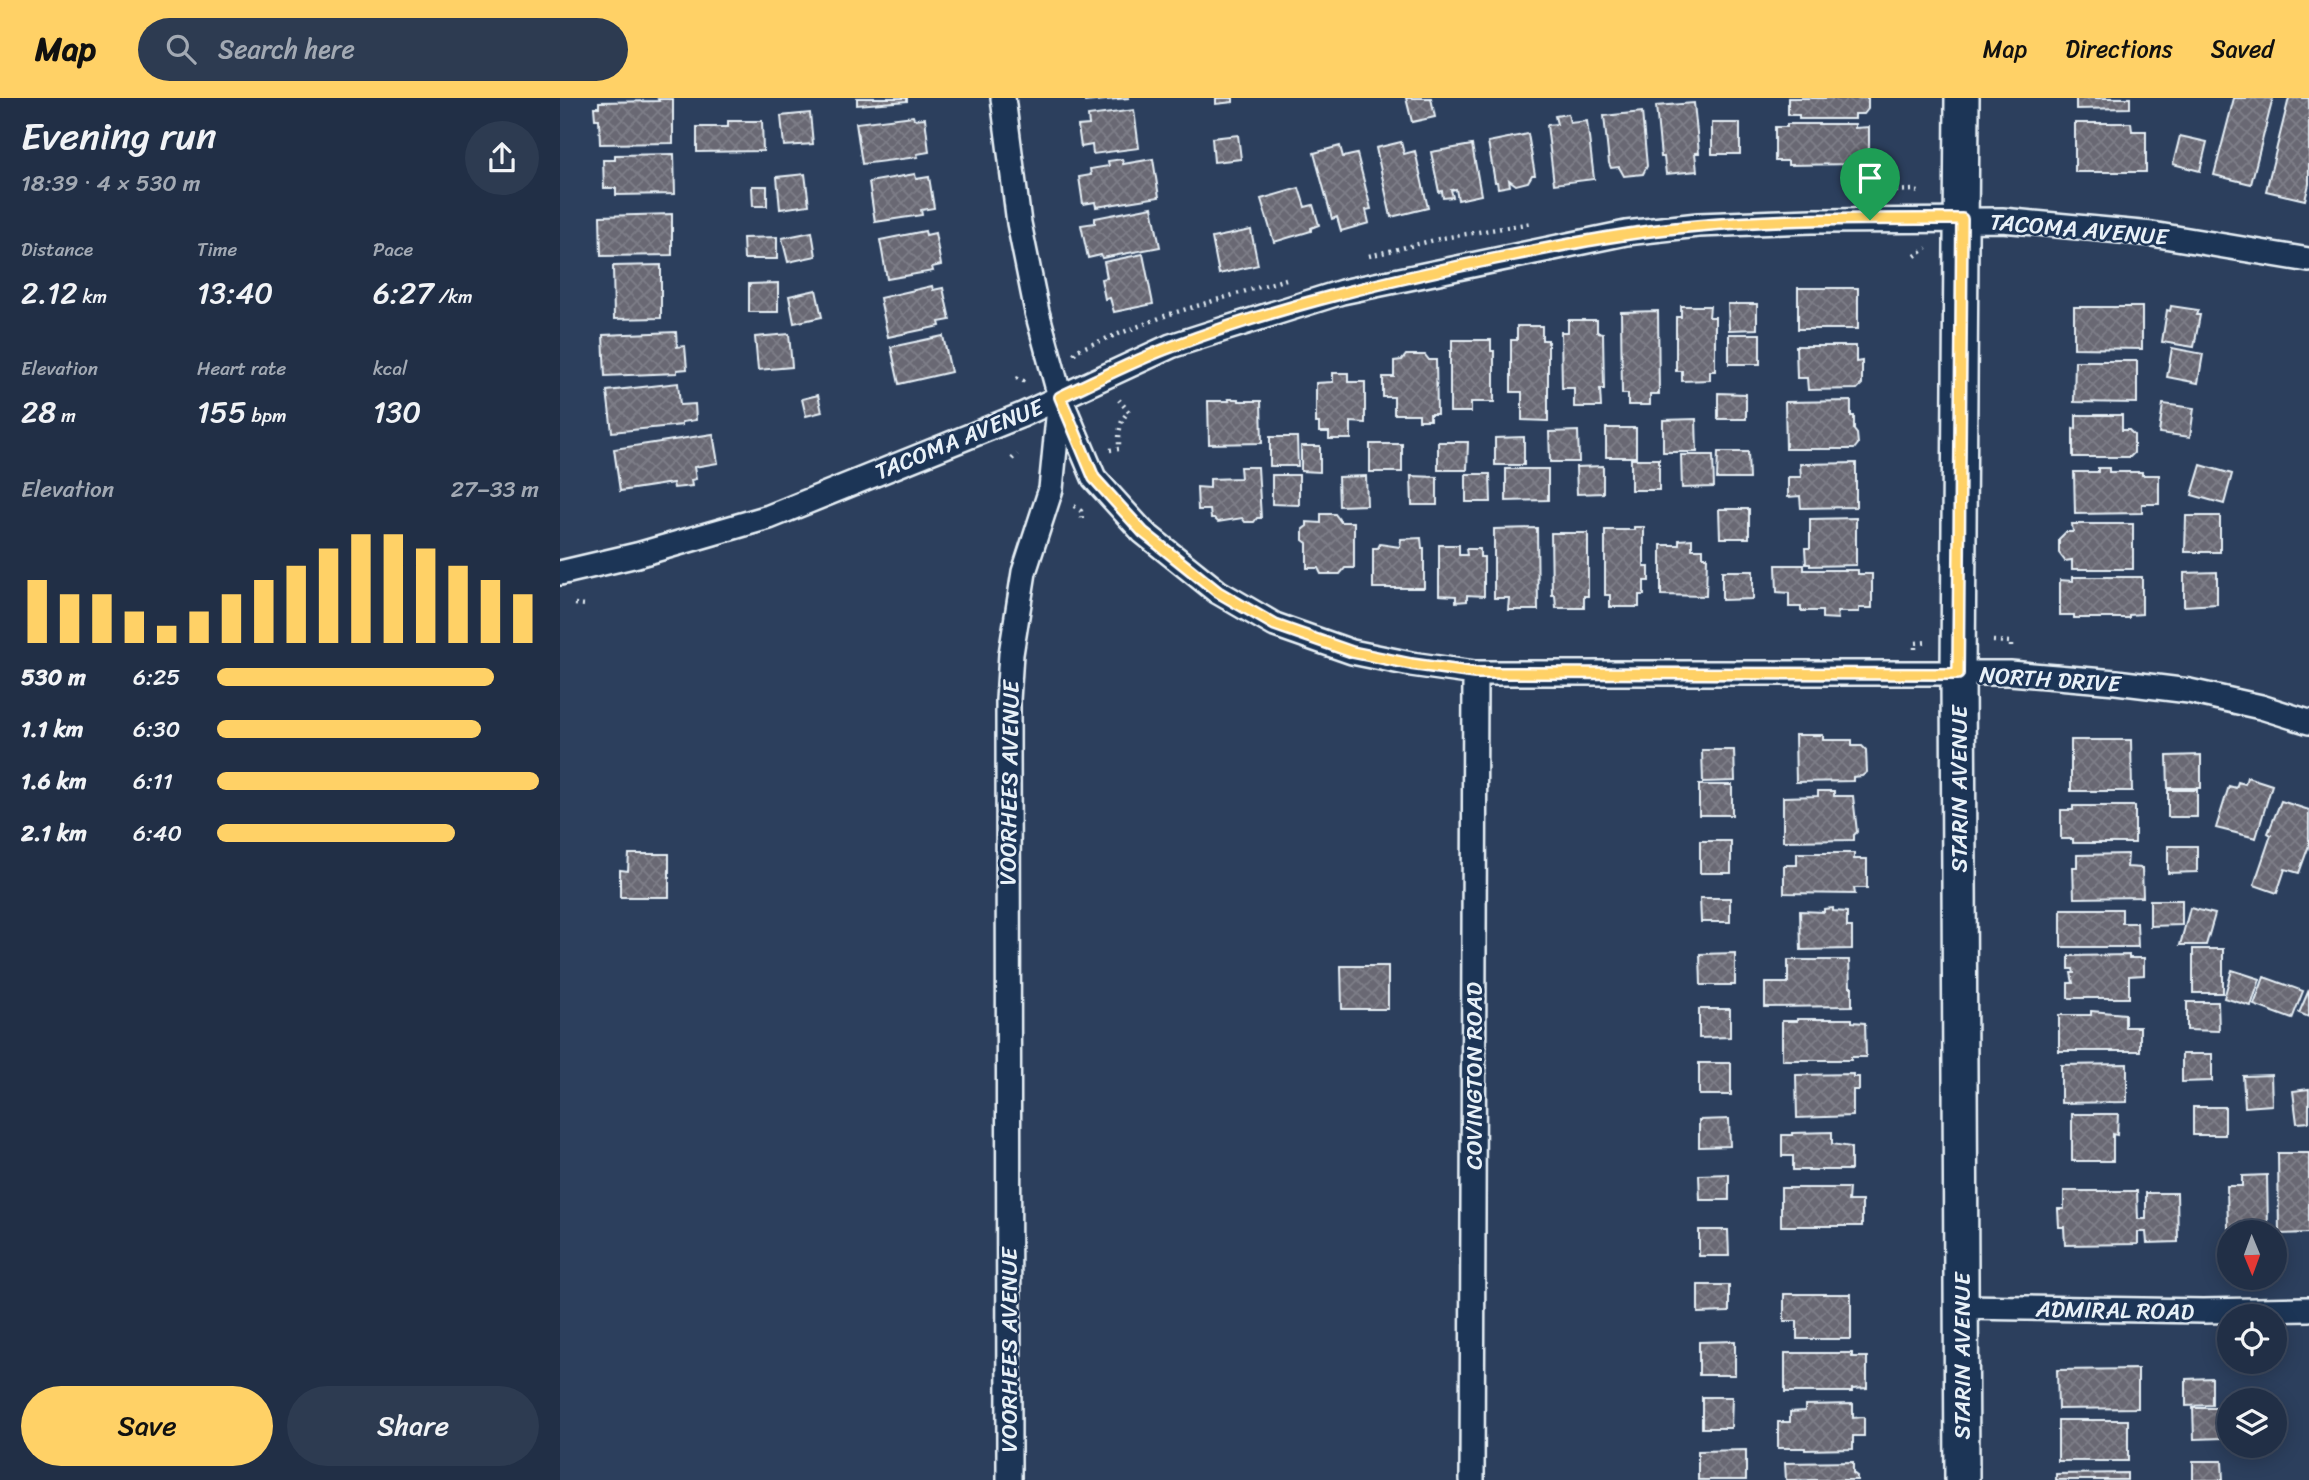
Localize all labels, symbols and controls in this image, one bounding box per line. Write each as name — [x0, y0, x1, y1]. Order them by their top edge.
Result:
search box — [138, 18, 628, 81]
text: Map — [35, 20, 96, 78]
text: Search here — [218, 26, 355, 72]
text: Map — [1983, 28, 2027, 70]
text: Directions — [2065, 28, 2173, 70]
text: Saved — [2211, 28, 2274, 70]
icon: search — [162, 30, 200, 68]
text: Evening run — [21, 103, 217, 170]
button: share — [465, 121, 539, 195]
pin — [1840, 148, 1900, 220]
icon: arrive — [1851, 159, 1889, 197]
text: 18:39 · 4 × 530 m — [21, 163, 201, 204]
street label: TACOMA AVENUE — [1988, 201, 2171, 258]
text: Distance — [21, 233, 93, 266]
text: Time — [197, 233, 237, 266]
text: Pace — [373, 233, 413, 266]
text: 2.12 — [21, 266, 78, 320]
text: 13:40 — [197, 266, 273, 320]
text: 6:27 — [373, 266, 434, 320]
text: km — [78, 280, 107, 313]
text: /km — [434, 280, 473, 313]
text: Elevation — [21, 352, 98, 385]
text: Heart rate — [197, 352, 286, 385]
text: kcal — [373, 352, 408, 385]
text: 28 — [21, 385, 56, 439]
text: 155 — [197, 385, 247, 439]
text: 130 — [373, 385, 421, 439]
street label: TACOMA AVENUE — [869, 386, 1051, 492]
text: m — [56, 399, 76, 432]
text: bpm — [247, 399, 287, 432]
text: Elevation — [21, 469, 114, 510]
text: 27–33 m — [451, 469, 539, 510]
street label: NORTH DRIVE — [1978, 654, 2123, 705]
text: 530 m — [21, 657, 86, 698]
text: 6:25 — [133, 657, 180, 698]
street label: VOORHEES AVENUE — [987, 679, 1032, 886]
street label: STARIN AVENUE — [1939, 704, 1980, 873]
text: 1.1 km — [21, 709, 84, 750]
text: 6:30 — [133, 709, 180, 750]
text: 1.6 km — [21, 761, 87, 802]
text: 6:11 — [133, 761, 173, 802]
text: 2.1 km — [21, 813, 87, 854]
text: 6:40 — [133, 813, 182, 854]
street label: COVINGTON ROAD — [1454, 982, 1495, 1170]
north arrow — [2217, 1220, 2287, 1290]
map controls — [2217, 1220, 2287, 1458]
street label: VOORHEES AVENUE — [989, 1246, 1030, 1453]
street label: STARIN AVENUE — [1942, 1271, 1983, 1440]
street label: ADMIRAL ROAD — [2034, 1289, 2195, 1332]
button: locate — [2217, 1304, 2287, 1374]
button: Save — [21, 1386, 273, 1466]
button: Share — [287, 1386, 539, 1466]
button: layers — [2217, 1388, 2287, 1458]

